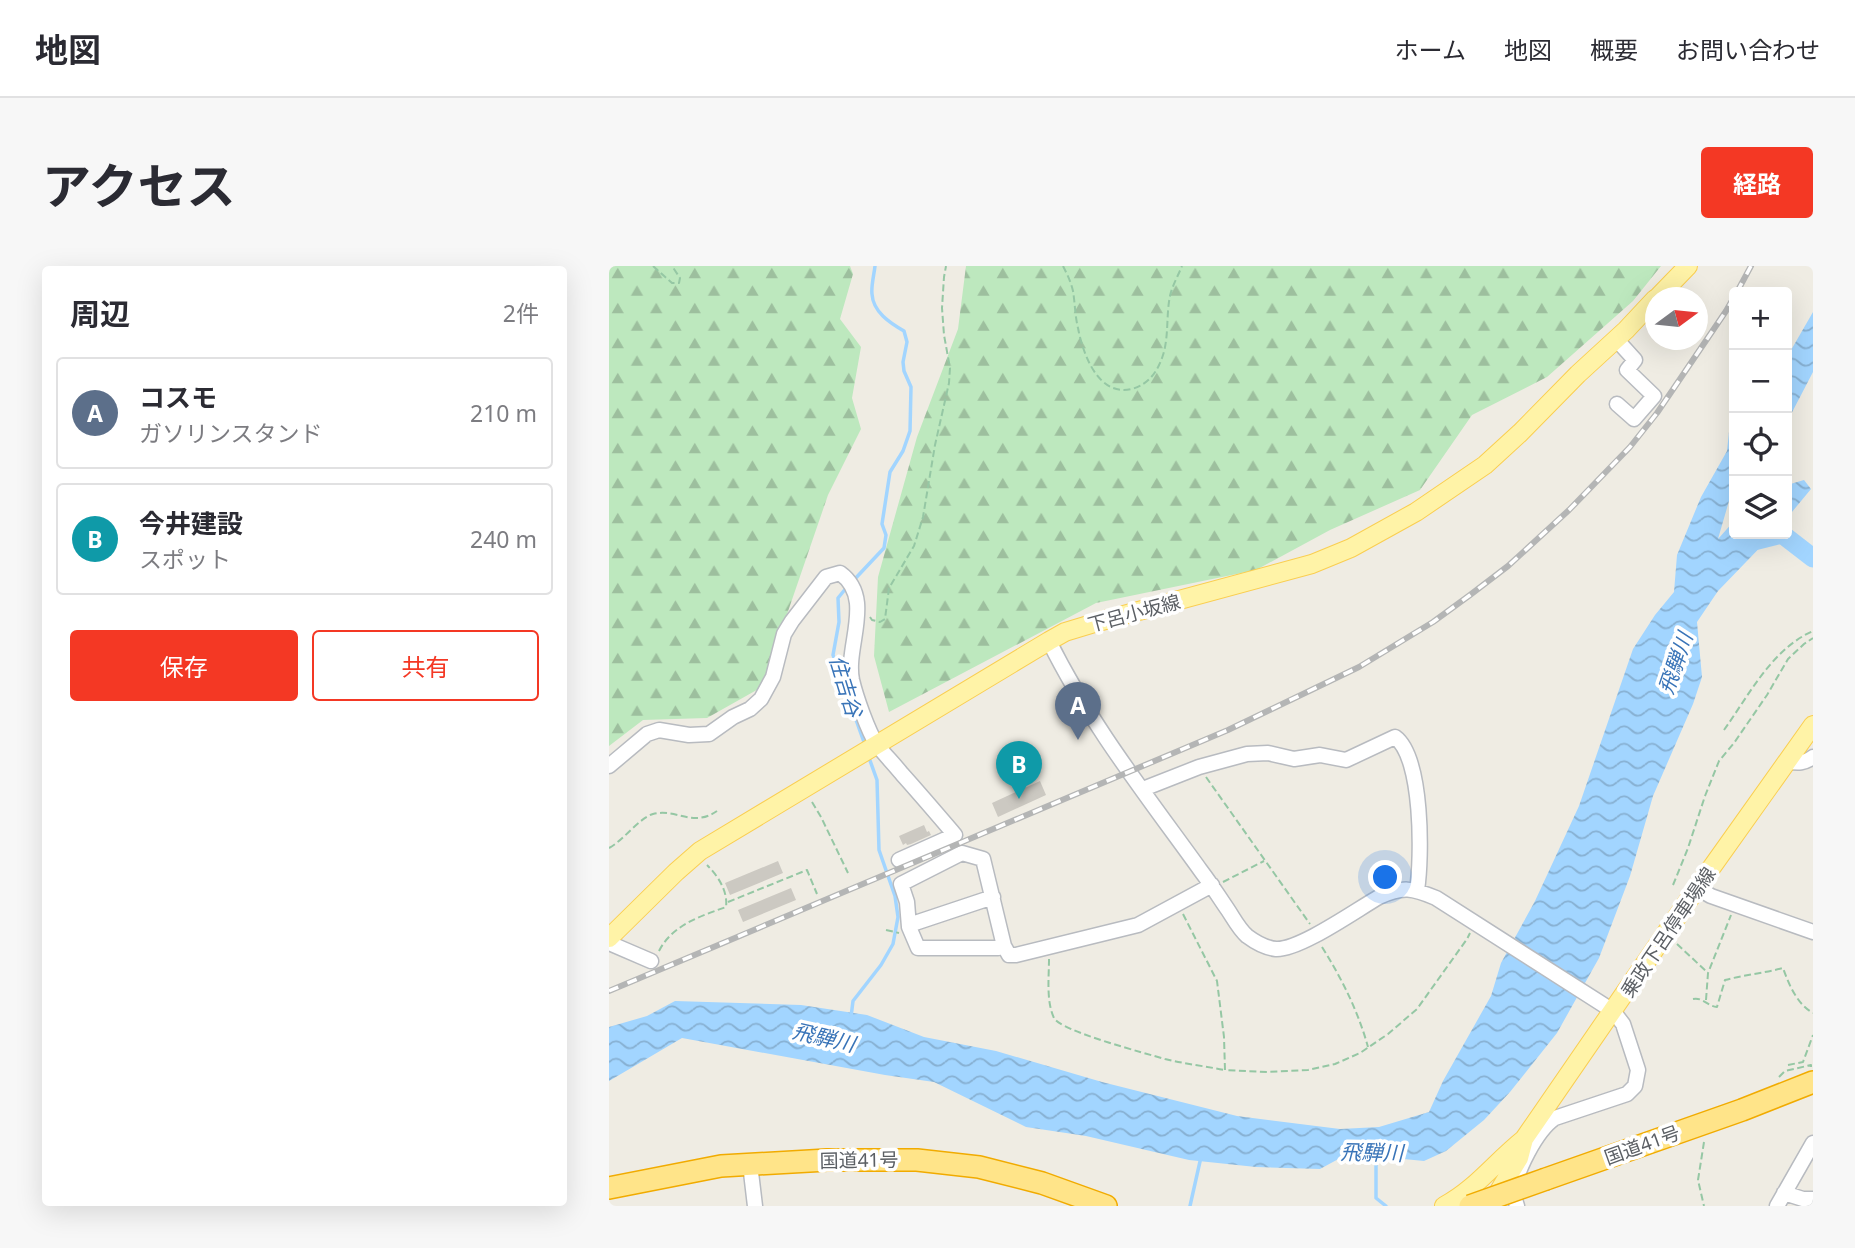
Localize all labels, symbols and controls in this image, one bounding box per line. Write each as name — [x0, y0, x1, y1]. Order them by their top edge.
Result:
text: 地図 — [35, 27, 101, 72]
text: ホーム — [1395, 33, 1466, 66]
text: 地図 — [1504, 33, 1552, 66]
text: 概要 — [1590, 33, 1638, 66]
text: お問い合わせ — [1676, 33, 1820, 66]
button: 経路 — [1701, 147, 1813, 218]
text: アクセス — [42, 152, 236, 218]
north arrow — [1645, 287, 1708, 350]
map controls — [1729, 287, 1792, 539]
button: + — [1729, 287, 1792, 350]
text: 周辺 — [70, 293, 130, 334]
text: 2件 — [503, 297, 539, 329]
button: − — [1729, 350, 1792, 413]
text: コスモ — [139, 379, 217, 415]
text: A — [87, 397, 103, 429]
text: 210 m — [470, 397, 537, 429]
button: locate — [1729, 413, 1792, 476]
text: ガソリンスタンド — [139, 417, 323, 449]
button: layers — [1729, 476, 1792, 539]
text: 今井建設 — [139, 505, 243, 541]
text: B — [87, 523, 103, 555]
text: 240 m — [470, 523, 537, 555]
text: スポット — [139, 543, 231, 575]
street label: 下呂小坂線 — [1085, 588, 1183, 638]
water label: 飛騨川 — [1652, 627, 1699, 697]
button: 保存 — [70, 630, 298, 701]
button: 共有 — [312, 630, 539, 701]
water label: 住吉谷 — [823, 652, 869, 722]
pin: A — [1055, 682, 1101, 740]
pin: B — [996, 741, 1042, 799]
your location — [1368, 860, 1402, 894]
street label: 乗政下呂停車場線 — [1615, 862, 1721, 1002]
water label: 飛騨川 — [790, 1016, 860, 1058]
street label: 国道41号 — [1601, 1119, 1683, 1171]
water label: 飛騨川 — [1340, 1137, 1406, 1167]
street label: 国道41号 — [819, 1146, 899, 1174]

